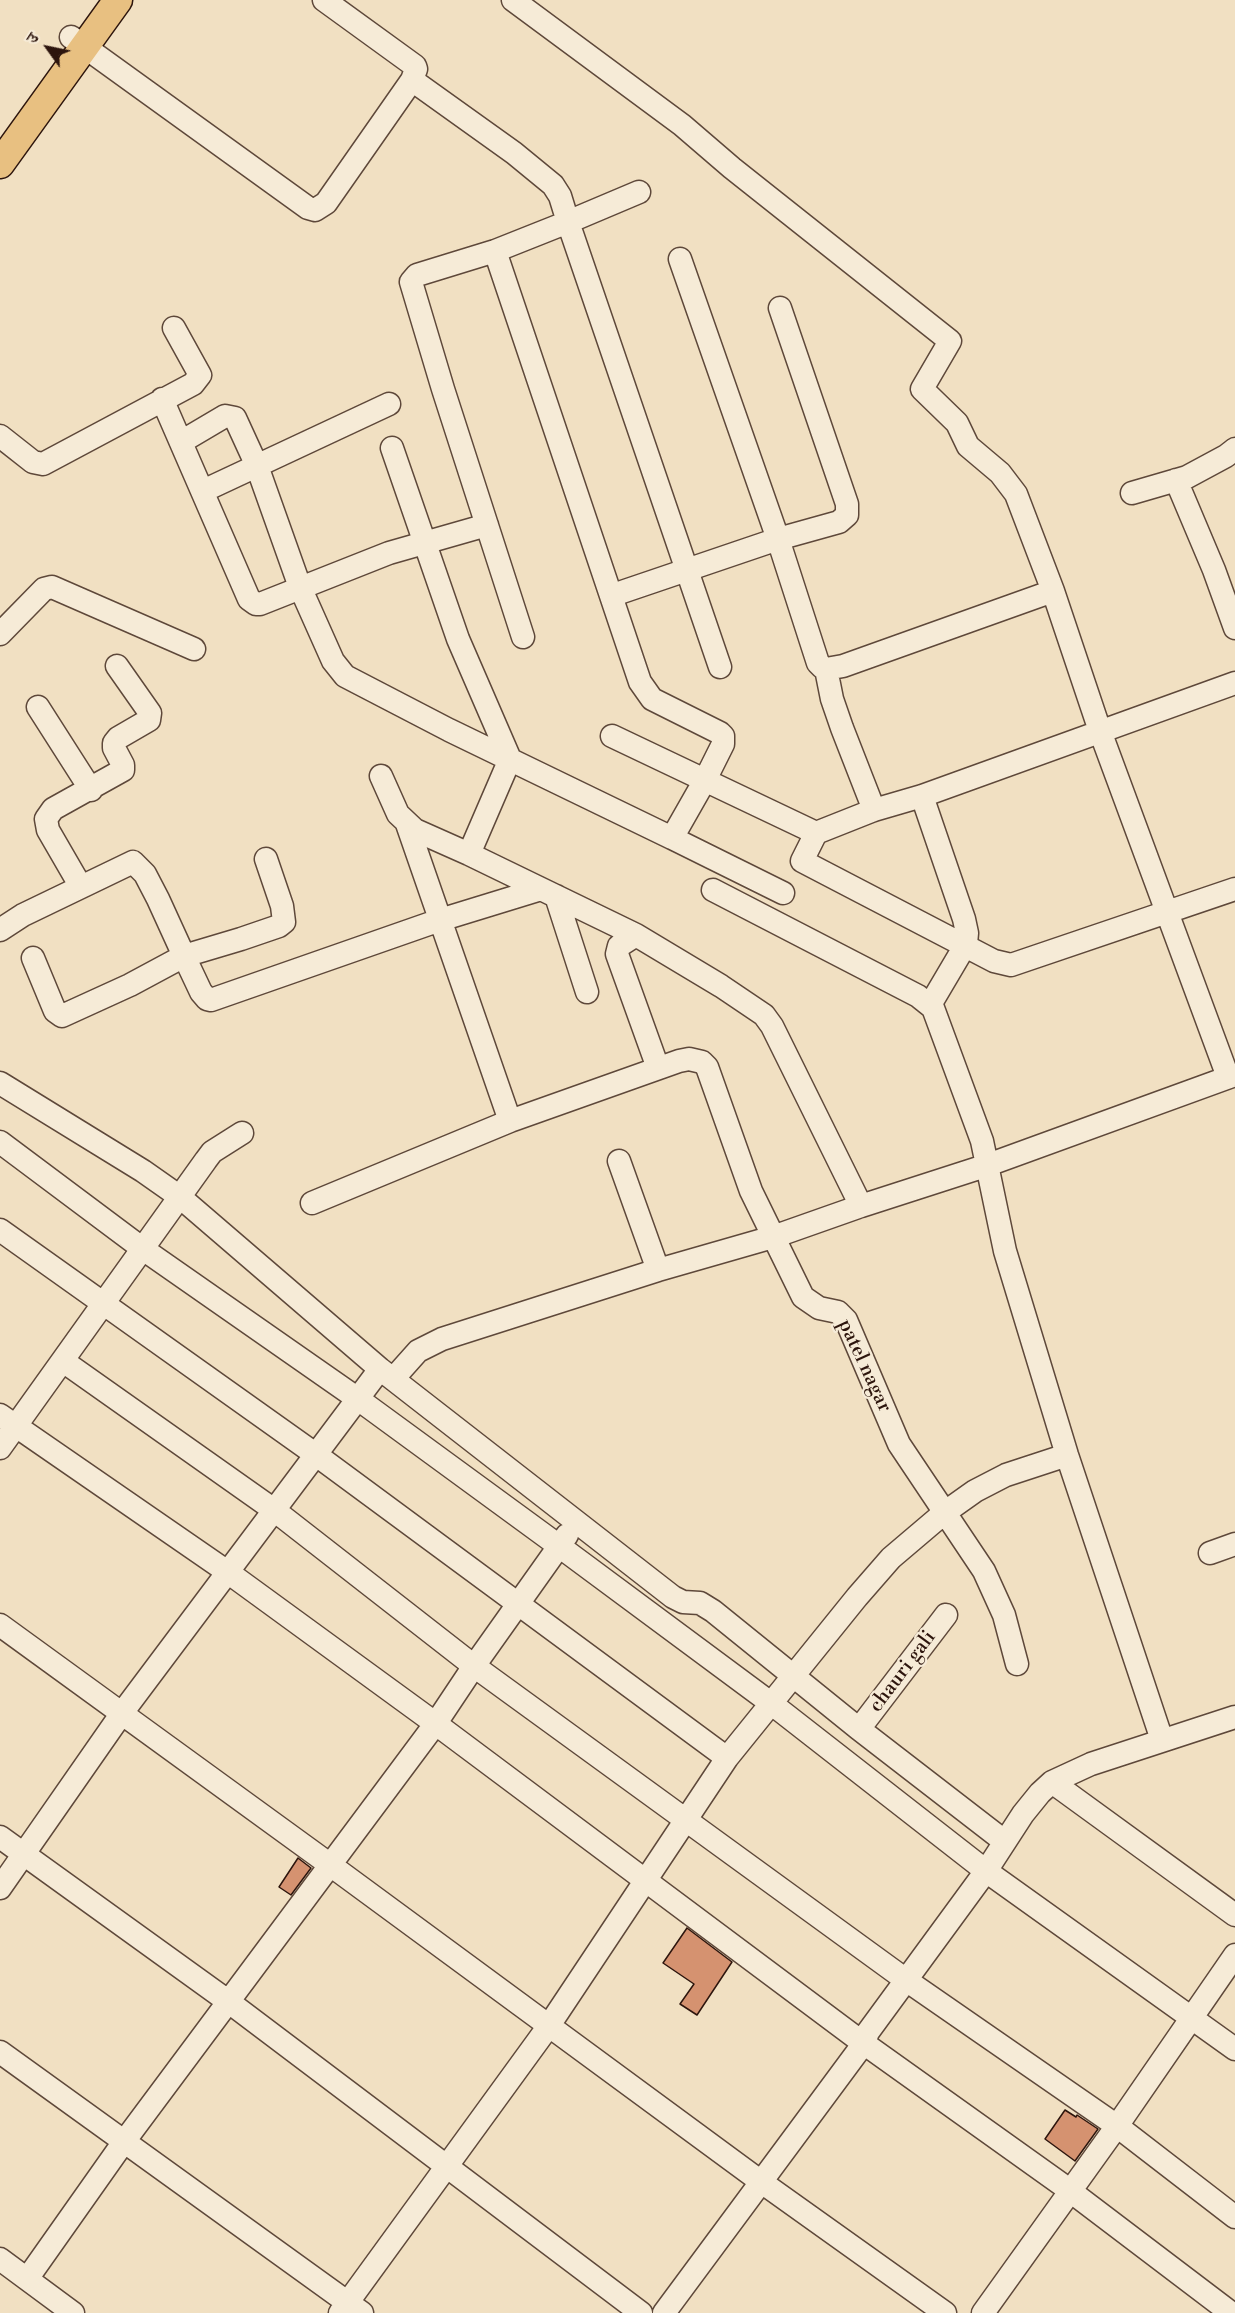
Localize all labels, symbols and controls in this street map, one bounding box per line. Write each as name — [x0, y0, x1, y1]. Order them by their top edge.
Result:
north arrow — [18, 18, 78, 78]
text: उ — [22, 29, 44, 47]
street label: patel nagar — [832, 1316, 896, 1416]
street label: chauri gali — [864, 1626, 942, 1718]

